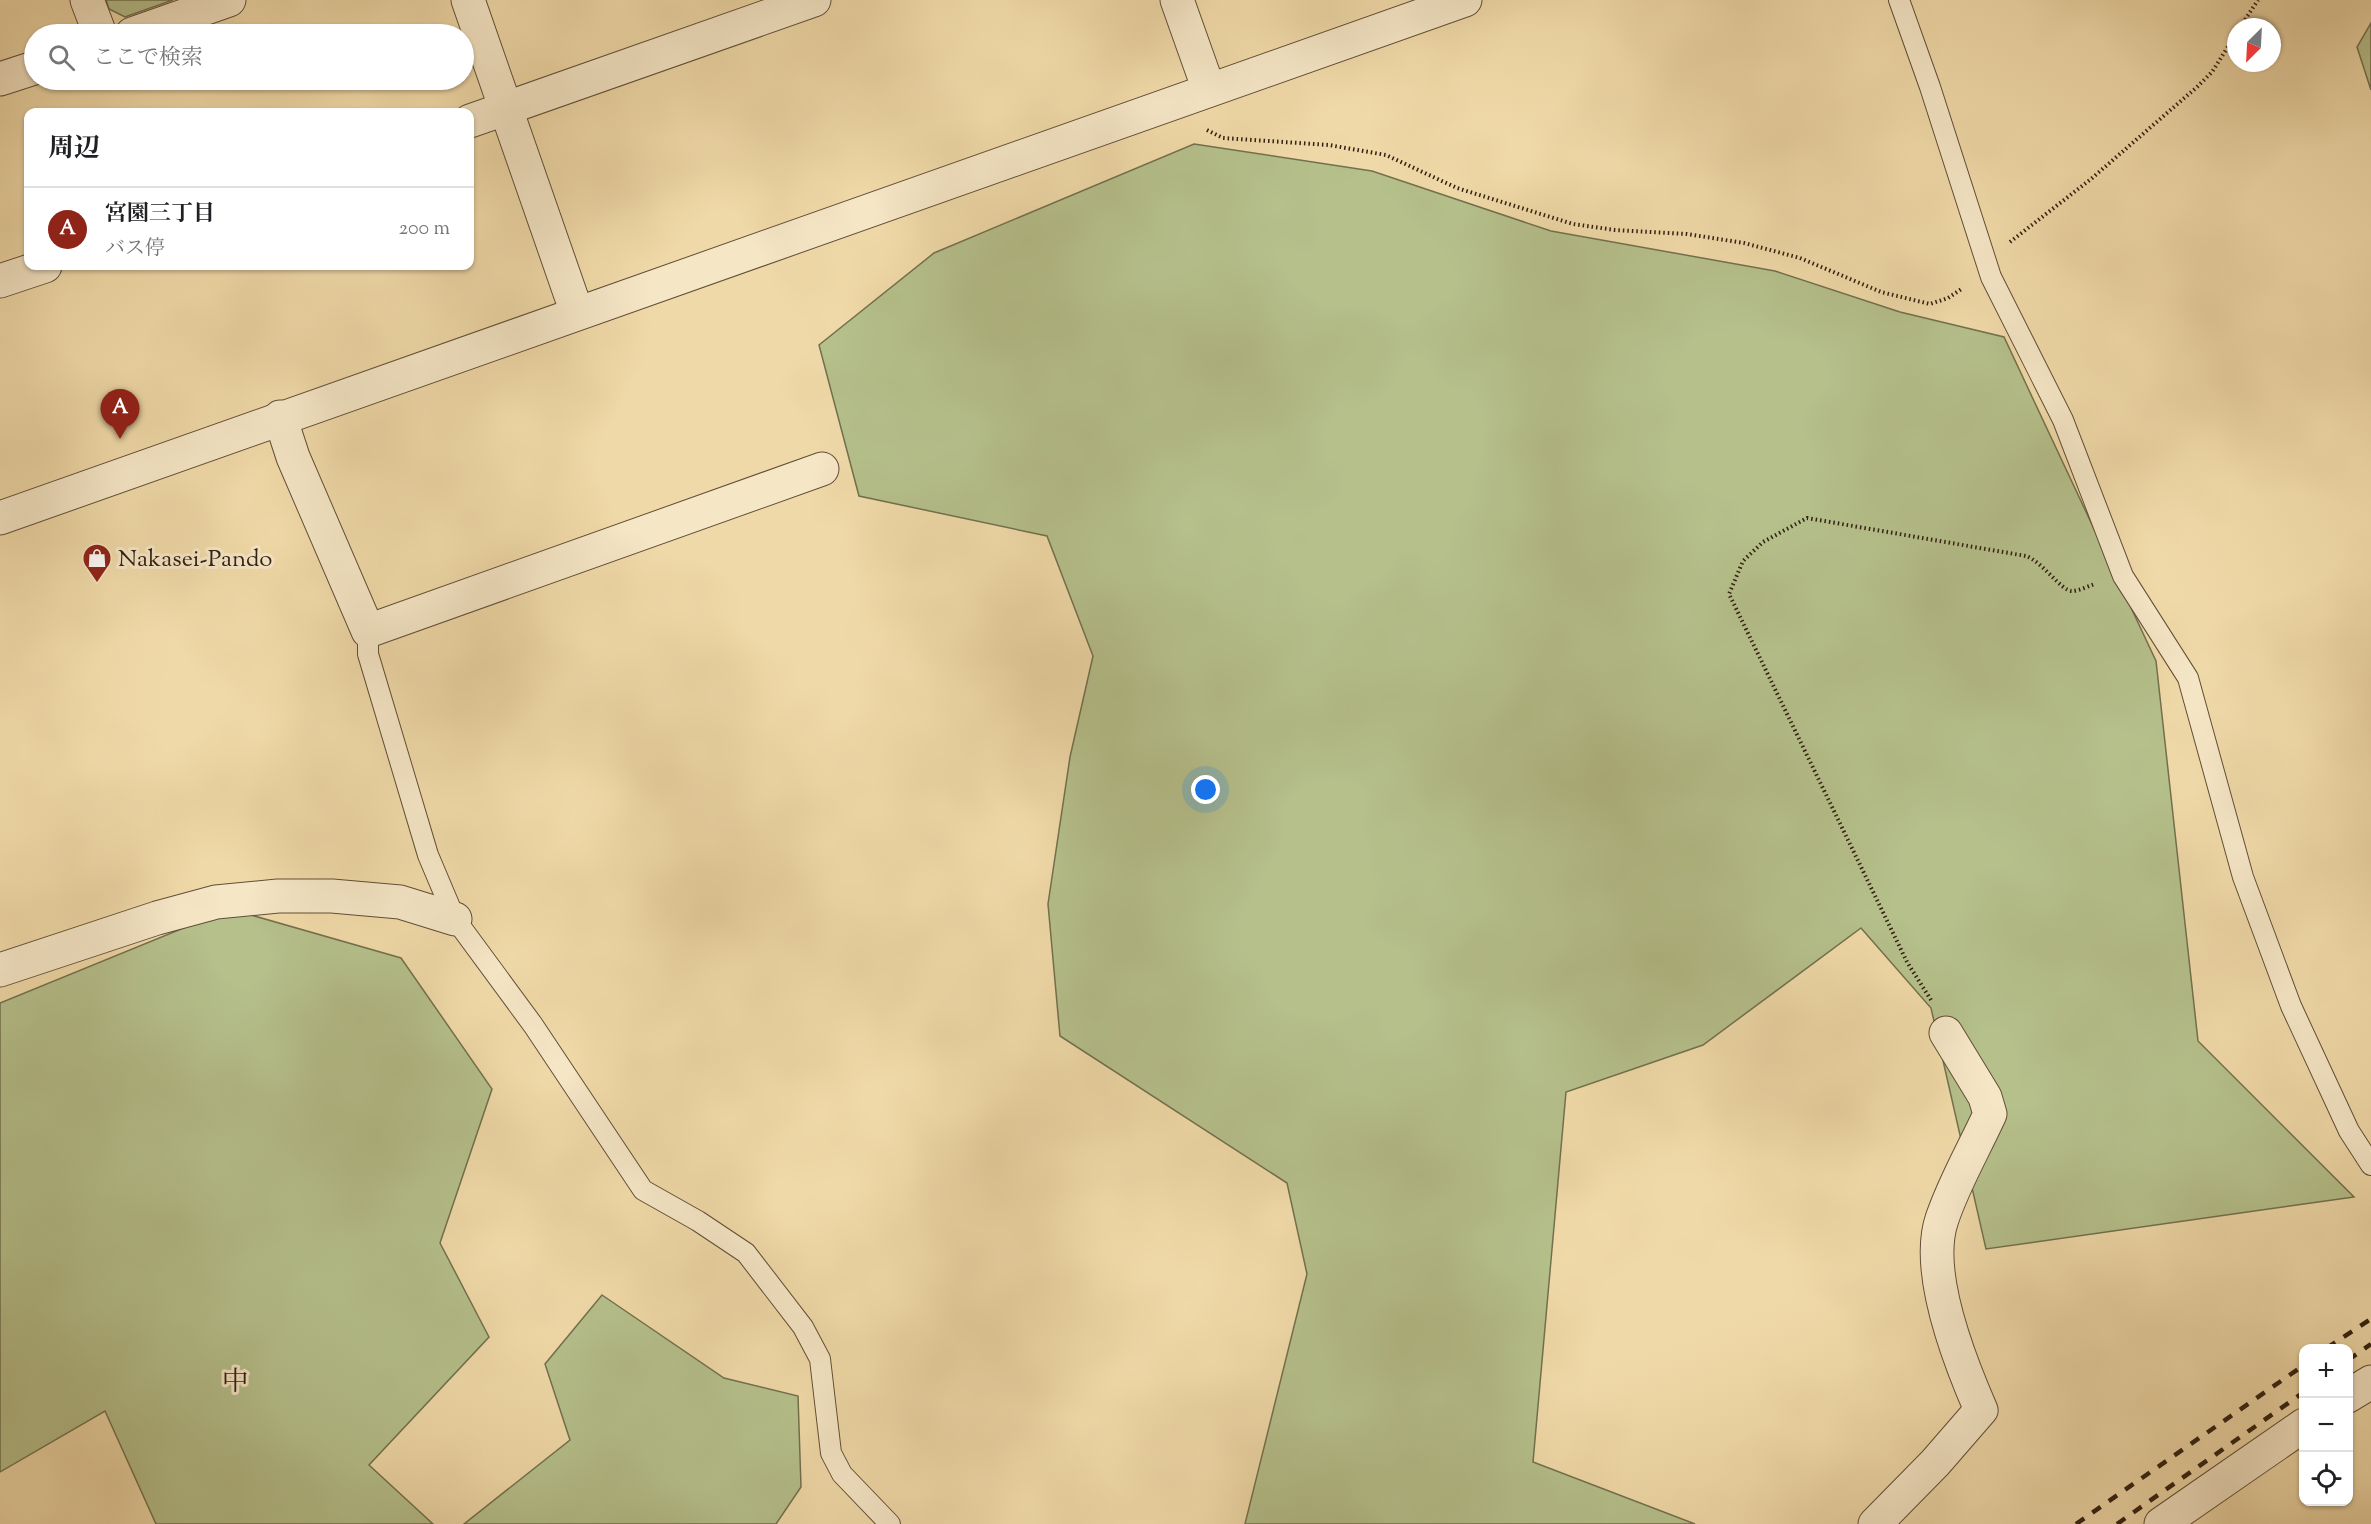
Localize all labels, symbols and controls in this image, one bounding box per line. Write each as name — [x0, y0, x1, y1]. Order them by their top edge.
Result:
north arrow — [2227, 18, 2281, 72]
search box — [24, 24, 474, 90]
icon: search — [45, 41, 78, 74]
text: ここで検索 — [93, 43, 203, 75]
text: 周辺 — [48, 131, 100, 168]
text: 宮園三丁目 — [105, 199, 215, 231]
text: A — [59, 215, 76, 244]
text: 200 m — [399, 215, 450, 244]
text: バス停 — [105, 235, 165, 264]
pin: A — [100, 390, 140, 439]
shop icon: Nakasei-Pando — [81, 542, 113, 584]
place label: Nakasei-Pando — [118, 543, 272, 577]
your location — [1191, 775, 1220, 804]
map controls — [2299, 1344, 2353, 1506]
button: + — [2299, 1344, 2353, 1398]
district label: 中 — [222, 1364, 249, 1403]
button: − — [2299, 1398, 2353, 1452]
button: locate — [2299, 1452, 2353, 1506]

